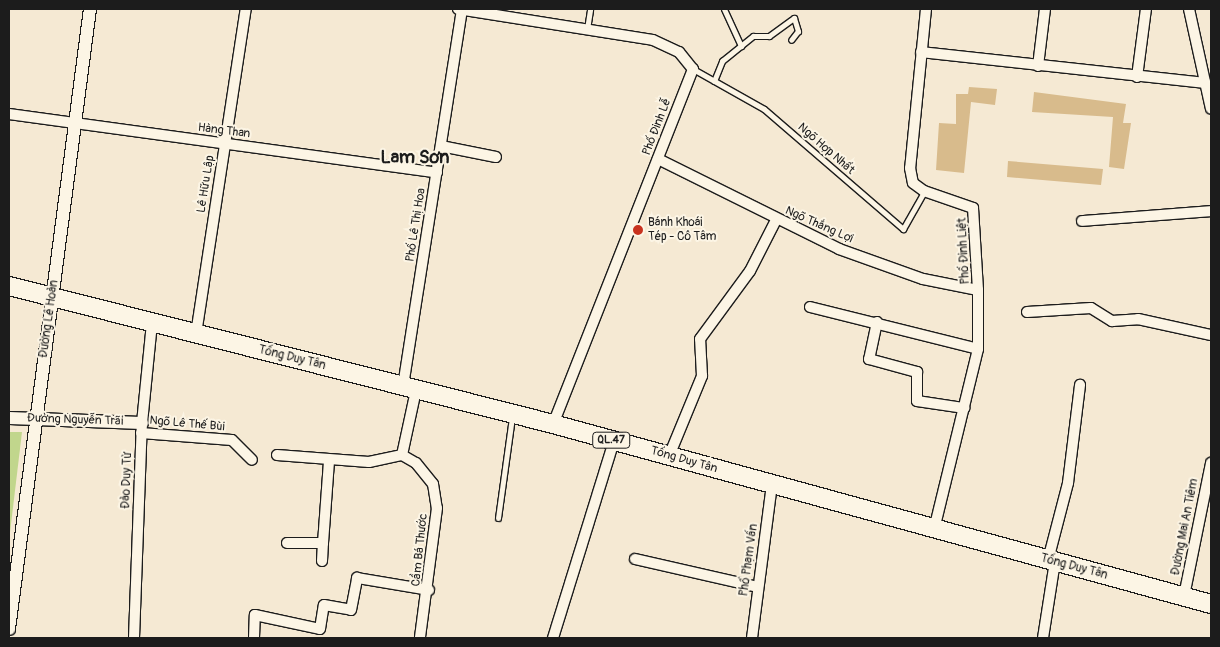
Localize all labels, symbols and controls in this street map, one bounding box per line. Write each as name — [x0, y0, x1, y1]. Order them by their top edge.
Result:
street label: Phố Đinh Lễ — [640, 97, 674, 157]
street label: Ngõ Hợp Nhất — [795, 120, 857, 178]
street label: Hàng Than — [197, 121, 251, 141]
district label: Lam Sơn — [381, 147, 449, 169]
street label: Lê Hữu Lập — [194, 154, 218, 214]
street label: Phố Lê Thị Hoa — [403, 187, 429, 263]
street label: Ngõ Thắng Lợi — [783, 204, 855, 246]
place label: Bánh Khoái Tép - Cô Tâm — [648, 216, 717, 244]
street label: Phố Đinh Liệt — [955, 217, 973, 285]
marker: Bánh Khoái Tép - Cô Tâm — [632, 224, 644, 236]
street label: Đường Lê Hoàn — [36, 279, 62, 359]
street label: Tống Duy Tân — [257, 343, 327, 373]
street label: Đường Nguyễn Trãi — [27, 411, 123, 429]
street label: Ngõ Lê Thế Bùi — [149, 414, 225, 434]
road number: QL.47 — [591, 432, 631, 448]
street label: Tống Duy Tân — [649, 444, 719, 476]
street label: Đào Duy Từ — [119, 451, 135, 509]
street label: Đường Mai An Tiêm — [1169, 477, 1201, 577]
street label: Cầm Bá Thước — [409, 513, 431, 587]
street label: Phố Phạm Vấn — [737, 523, 761, 597]
street label: Tống Duy Tân — [1039, 551, 1109, 583]

